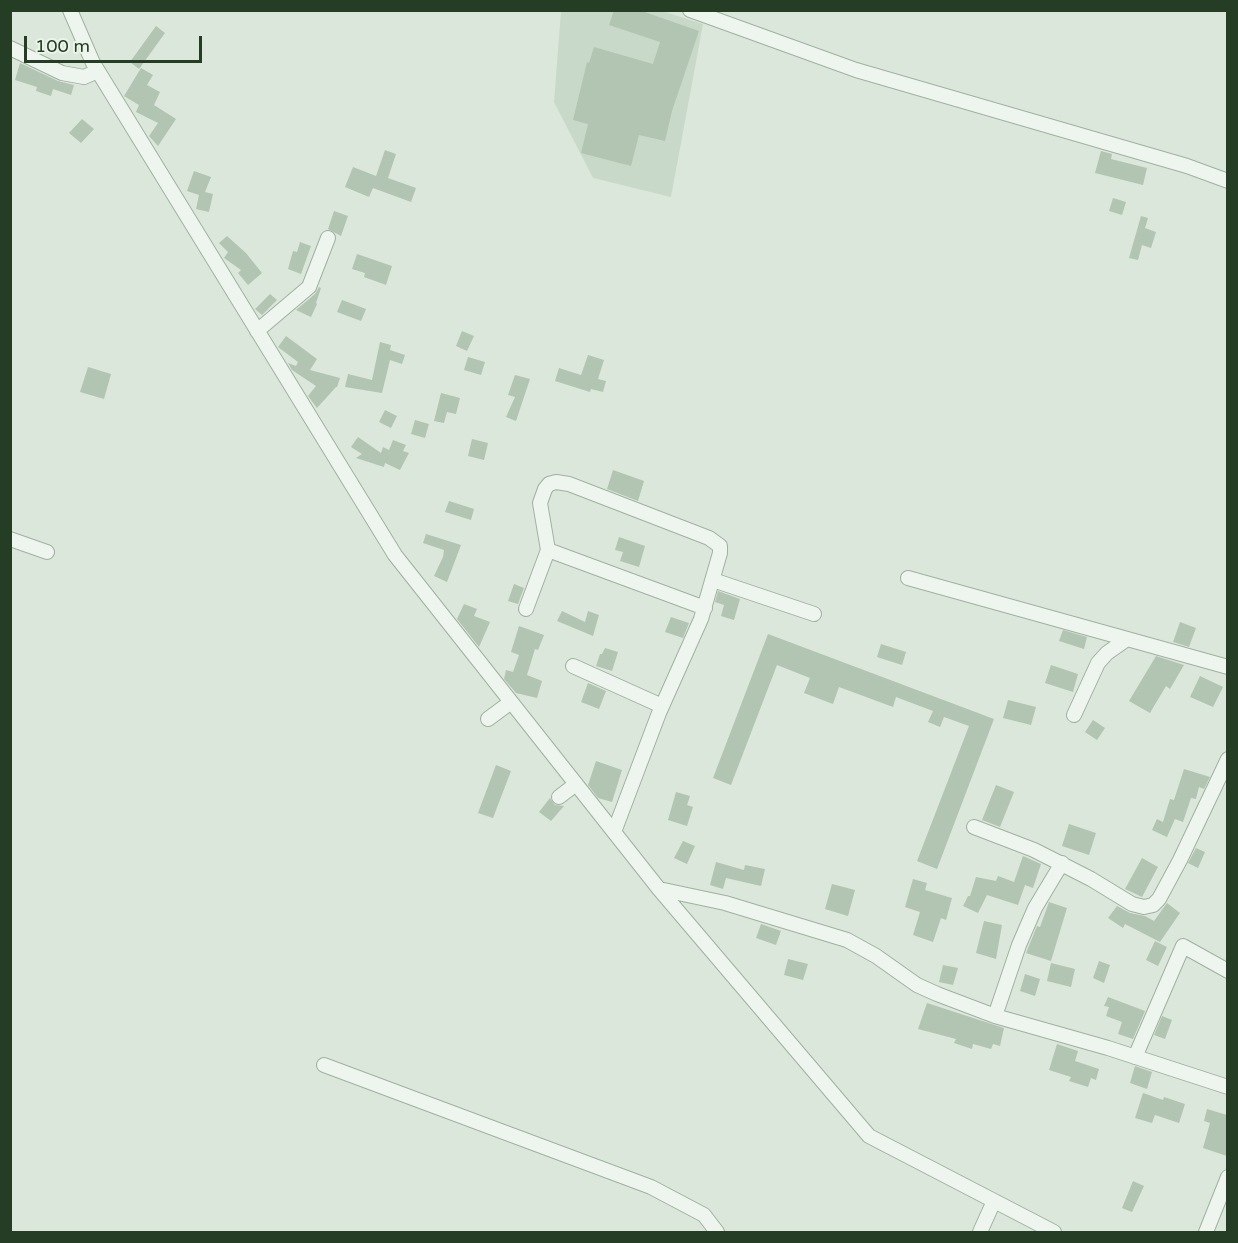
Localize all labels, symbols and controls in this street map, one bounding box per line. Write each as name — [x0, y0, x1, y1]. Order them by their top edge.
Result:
scale bar — [27, 24, 206, 62]
text: 100 m — [35, 35, 90, 57]

